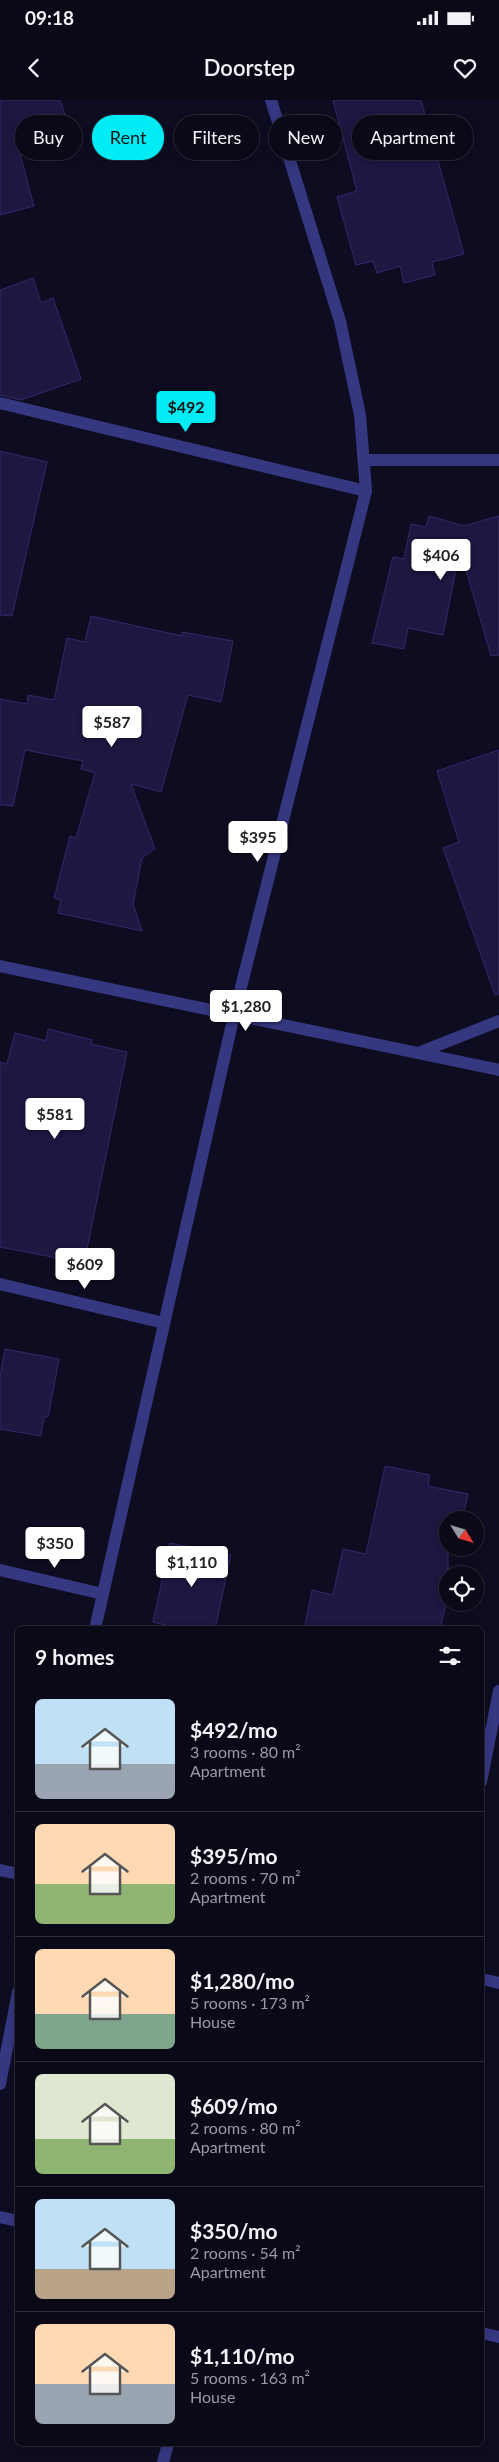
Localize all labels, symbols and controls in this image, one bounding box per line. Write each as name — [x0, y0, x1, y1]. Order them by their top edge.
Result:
text: 09:18 — [25, 6, 74, 29]
icon: back — [20, 54, 48, 82]
text: Doorstep — [204, 54, 295, 81]
icon: heart — [451, 54, 479, 82]
chip: Buy — [15, 115, 82, 160]
chip: Rent — [92, 115, 164, 160]
chip: Filters — [174, 115, 259, 160]
chip: New — [269, 115, 342, 160]
chip: Apartment — [352, 115, 473, 160]
pin: $492 — [156, 390, 216, 433]
text: $492 — [167, 397, 205, 416]
pin: $406 — [411, 538, 471, 581]
text: $406 — [422, 545, 460, 564]
pin: $587 — [82, 706, 142, 748]
text: $587 — [93, 712, 131, 731]
pin: $395 — [228, 820, 288, 863]
text: $395 — [239, 827, 277, 846]
pin: $1,280 — [205, 990, 287, 1032]
text: $1,280 — [221, 996, 271, 1015]
pin: $581 — [25, 1098, 85, 1140]
text: $581 — [36, 1104, 74, 1123]
pin: $609 — [55, 1248, 115, 1290]
text: $609 — [66, 1254, 104, 1273]
north arrow — [439, 1511, 484, 1556]
map controls — [439, 1511, 484, 1611]
pin: $350 — [25, 1526, 85, 1569]
text: $350 — [36, 1533, 74, 1552]
pin: $1,110 — [151, 1546, 233, 1588]
text: $1,110 — [167, 1552, 217, 1571]
button: locate — [439, 1566, 484, 1611]
icon: filters — [436, 1642, 464, 1670]
text: 9 homes — [35, 1644, 114, 1669]
text: $492/mo — [190, 1717, 278, 1742]
icon: home — [75, 1719, 135, 1779]
text: 3 rooms · 80 m² — [190, 1742, 301, 1761]
text: Apartment — [190, 1761, 265, 1780]
text: $395/mo — [190, 1843, 278, 1868]
icon: home — [75, 1844, 135, 1904]
text: 2 rooms · 70 m² — [190, 1868, 301, 1887]
text: Apartment — [190, 1887, 265, 1906]
text: $1,280/mo — [190, 1968, 295, 1993]
icon: home — [75, 1969, 135, 2029]
text: 5 rooms · 173 m² — [190, 1993, 310, 2012]
text: House — [190, 2012, 235, 2031]
text: $609/mo — [190, 2093, 278, 2118]
icon: home — [75, 2094, 135, 2154]
text: 2 rooms · 80 m² — [190, 2118, 301, 2137]
text: Apartment — [190, 2137, 265, 2156]
text: $350/mo — [190, 2218, 278, 2243]
icon: home — [75, 2219, 135, 2279]
text: 2 rooms · 54 m² — [190, 2243, 301, 2262]
text: Apartment — [190, 2262, 265, 2281]
text: $1,110/mo — [190, 2343, 295, 2368]
icon: home — [75, 2344, 135, 2404]
text: 5 rooms · 163 m² — [190, 2368, 310, 2387]
text: House — [190, 2387, 235, 2406]

